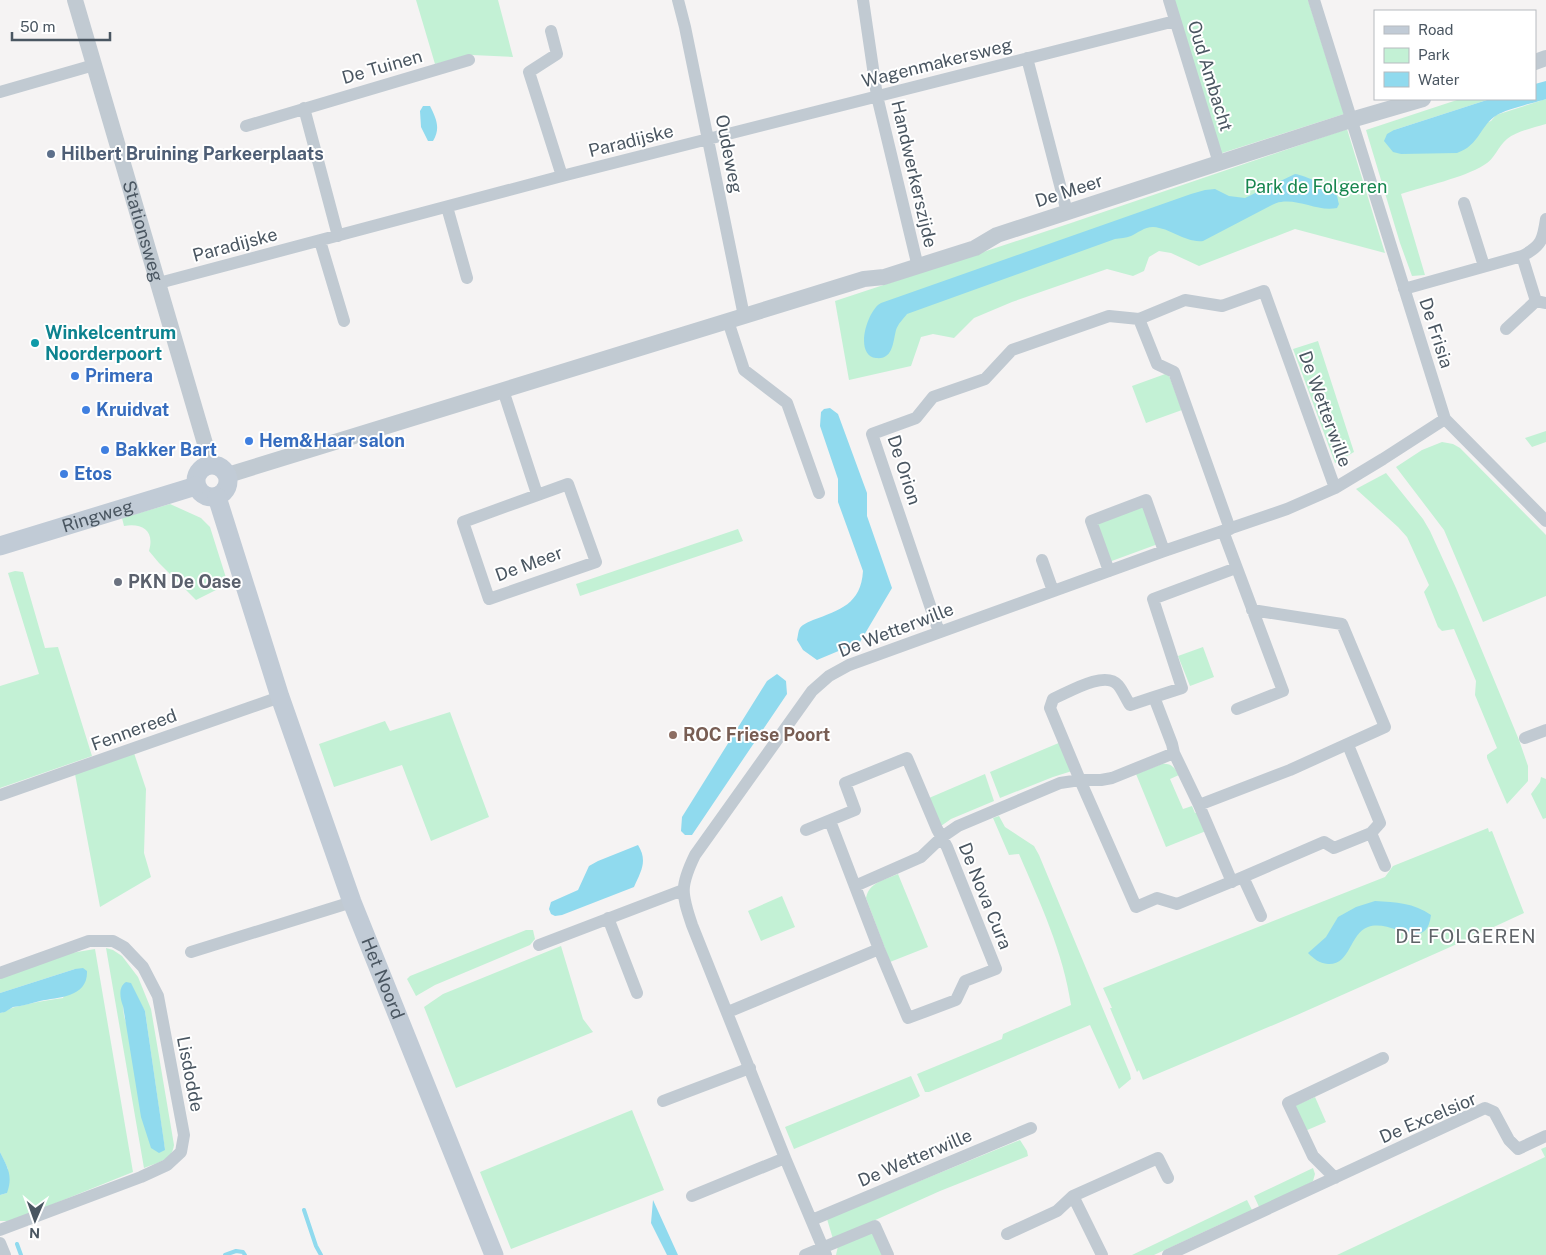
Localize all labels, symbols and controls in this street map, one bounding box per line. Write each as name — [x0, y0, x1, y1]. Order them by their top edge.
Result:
scale bar — [12, 10, 110, 42]
legend — [1374, 10, 1536, 100]
text: 50 m — [20, 18, 55, 35]
street label: Oud Ambacht — [1184, 18, 1237, 134]
text: Road — [1418, 21, 1454, 38]
street label: Wagenmakersweg — [859, 34, 1014, 91]
street label: De Tuinen — [339, 45, 425, 88]
text: Park — [1418, 46, 1450, 63]
text: Water — [1418, 71, 1460, 88]
street label: Handwerkerszijde — [887, 98, 942, 250]
street label: Oudeweg — [712, 113, 747, 195]
street label: Paradijske — [586, 120, 676, 161]
place label: Hilbert Bruining Parkeerplaats — [61, 143, 324, 164]
marker: Hilbert Bruining Parkeerplaats — [45, 148, 57, 160]
street label: De Meer — [1032, 170, 1105, 211]
park label: Park de Folgeren — [1245, 176, 1387, 197]
street label: Stationsweg — [118, 178, 168, 284]
street label: Paradijske — [190, 223, 280, 266]
street label: De Frisia — [1415, 295, 1458, 371]
place label: Winkelcentrum Noorderpoort — [45, 322, 176, 364]
marker: Winkelcentrum Noorderpoort — [29, 337, 41, 349]
street label: De Wetterwille — [1295, 348, 1356, 470]
place label: Primera — [85, 365, 153, 386]
marker: Primera — [69, 370, 81, 382]
place label: Kruidvat — [96, 399, 169, 420]
marker: Kruidvat — [80, 404, 92, 416]
place label: Hem&Haar salon — [259, 430, 405, 451]
street label: De Orion — [883, 432, 926, 507]
marker: Hem&Haar salon — [243, 435, 255, 447]
place label: Bakker Bart — [115, 439, 217, 460]
marker: Bakker Bart — [99, 444, 111, 456]
place label: Etos — [74, 463, 112, 484]
marker: Etos — [58, 468, 70, 480]
street label: Ringweg — [59, 495, 136, 536]
street label: De Meer — [492, 542, 565, 585]
place label: PKN De Oase — [128, 571, 241, 592]
marker: PKN De Oase — [112, 576, 124, 588]
street label: De Wetterwille — [835, 598, 957, 661]
street label: Fennereed — [88, 704, 180, 755]
place label: ROC Friese Poort — [683, 724, 830, 745]
marker: ROC Friese Poort — [667, 729, 679, 741]
street label: De Nova Cura — [955, 839, 1016, 952]
district label: DE FOLGEREN — [1395, 925, 1537, 947]
street label: Het Noord — [357, 934, 409, 1022]
street label: Lisdodde — [173, 1034, 208, 1113]
street label: De Excelsior — [1376, 1088, 1480, 1147]
street label: De Wetterwille — [855, 1124, 975, 1191]
north arrow — [10, 1195, 60, 1245]
text: N — [29, 1225, 40, 1241]

